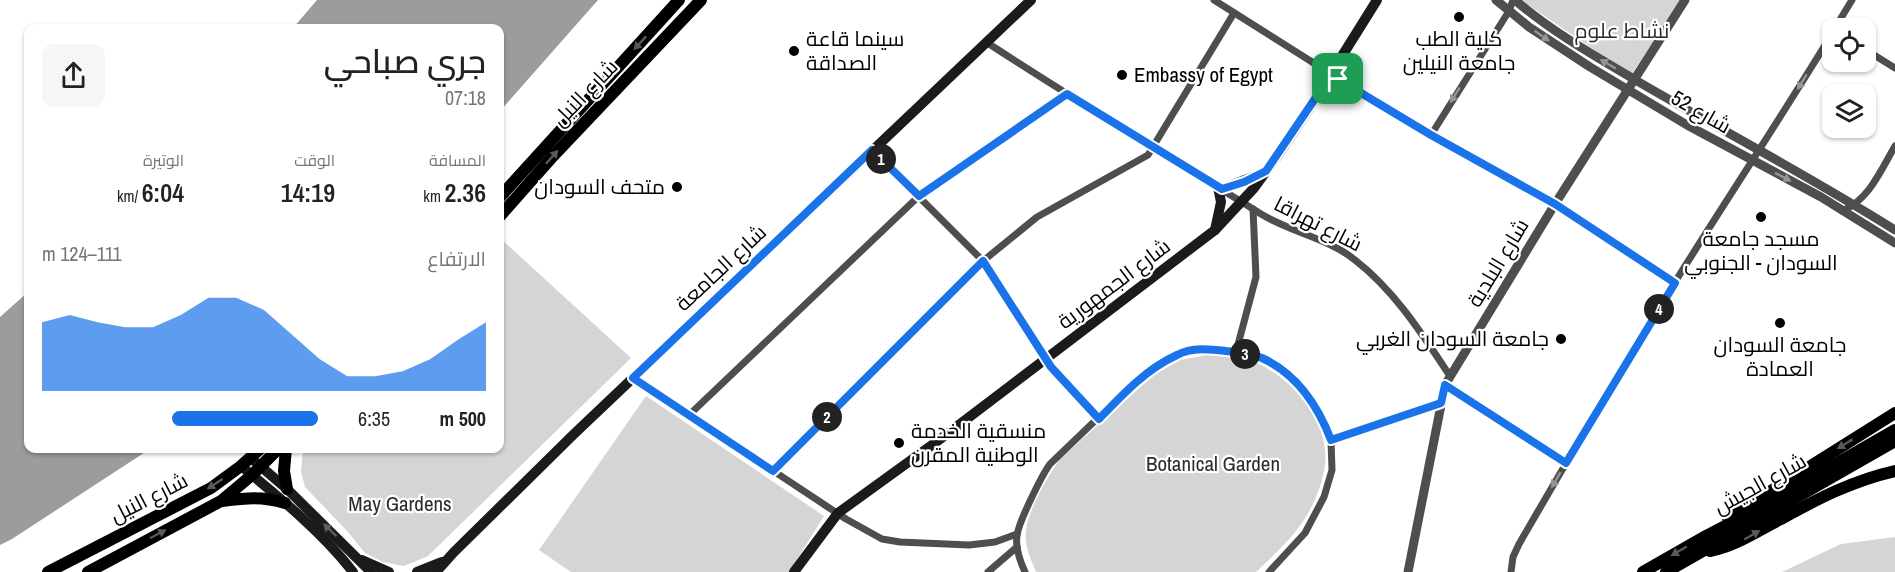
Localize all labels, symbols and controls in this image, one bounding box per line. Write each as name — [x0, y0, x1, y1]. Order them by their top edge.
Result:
marker: كلية الطب جامعة النيلين — [1452, 10, 1466, 24]
park label: نشاط علوم — [1575, 16, 1669, 45]
map controls — [1822, 18, 1876, 138]
button: locate — [1822, 18, 1876, 72]
place label: سينما قاعة الصداقة — [806, 24, 904, 77]
place label: كلية الطب جامعة النيلين — [1403, 24, 1515, 77]
one-way arrow — [1534, 30, 1550, 42]
one-way arrow — [633, 35, 647, 49]
text: جري صباحي — [324, 39, 486, 83]
button: share — [42, 44, 105, 107]
marker: سينما قاعة الصداقة — [787, 44, 801, 58]
street label: شارع النيل — [545, 52, 624, 133]
pin — [1312, 53, 1363, 104]
one-way arrow — [1600, 59, 1616, 70]
place label: Embassy of Egypt — [1134, 60, 1273, 89]
icon: arrive — [1321, 62, 1354, 95]
marker: Embassy of Egypt — [1115, 68, 1129, 82]
one-way arrow — [1797, 74, 1808, 90]
street label: شارع 52 — [1666, 83, 1736, 140]
text: 07:18 — [445, 84, 486, 111]
button: layers — [1822, 84, 1876, 138]
one-way arrow — [1450, 87, 1461, 103]
pin: 1 — [866, 144, 896, 174]
text: 1 — [877, 148, 885, 170]
text: الوتيرة — [143, 149, 184, 171]
text: الوقت — [294, 149, 335, 171]
text: المسافة — [429, 149, 486, 171]
one-way arrow — [545, 149, 559, 164]
one-way arrow — [1774, 171, 1792, 181]
place label: متحف السودان — [534, 172, 665, 201]
text: 6:04 — [142, 175, 184, 210]
text: 14:19 — [281, 175, 335, 210]
text: 2.36 — [445, 175, 486, 210]
marker: متحف السودان — [670, 180, 684, 194]
text: /km — [117, 185, 142, 207]
text: km — [423, 185, 445, 207]
street label: شارع تهراقا — [1269, 189, 1368, 258]
marker: مسجد جامعة السودان - الجنوبي — [1754, 210, 1768, 224]
street label: شارع البلدية — [1460, 213, 1535, 312]
street label: شارع الجامعة — [669, 218, 773, 317]
place label: مسجد جامعة السودان - الجنوبي — [1684, 224, 1838, 279]
street label: شارع الجمهورية — [1051, 231, 1176, 336]
text: 111–124 m — [42, 240, 122, 267]
text: الارتفاع — [427, 245, 486, 272]
pin: 4 — [1644, 294, 1674, 324]
text: 4 — [1655, 298, 1663, 320]
marker: جامعة السودان العمادة — [1773, 316, 1787, 330]
place label: جامعة السودان الغربي — [1356, 324, 1549, 355]
place label: جامعة السودان العمادة — [1713, 330, 1847, 383]
marker: جامعة السودان الغربي — [1554, 332, 1568, 346]
pin: 3 — [1230, 339, 1260, 369]
text: 3 — [1241, 343, 1249, 365]
pin: 2 — [812, 402, 842, 432]
text: 6:35 — [358, 405, 390, 432]
text: 500 m — [439, 405, 486, 432]
text: 2 — [823, 406, 831, 428]
place label: منسقية الخدمة الوطنية المقرن — [911, 416, 1046, 469]
marker: منسقية الخدمة الوطنية المقرن — [892, 436, 906, 450]
one-way arrow — [1837, 438, 1853, 449]
street label: شارع الجيش — [1708, 446, 1811, 521]
park label: Botanical Garden — [1146, 449, 1280, 478]
street label: شارع النيل — [105, 466, 193, 530]
one-way arrow — [1551, 472, 1561, 489]
one-way arrow — [207, 479, 223, 490]
park label: May Gardens — [348, 489, 452, 518]
one-way arrow — [323, 524, 337, 538]
one-way arrow — [150, 529, 167, 539]
one-way arrow — [1744, 530, 1761, 540]
one-way arrow — [1671, 546, 1687, 557]

